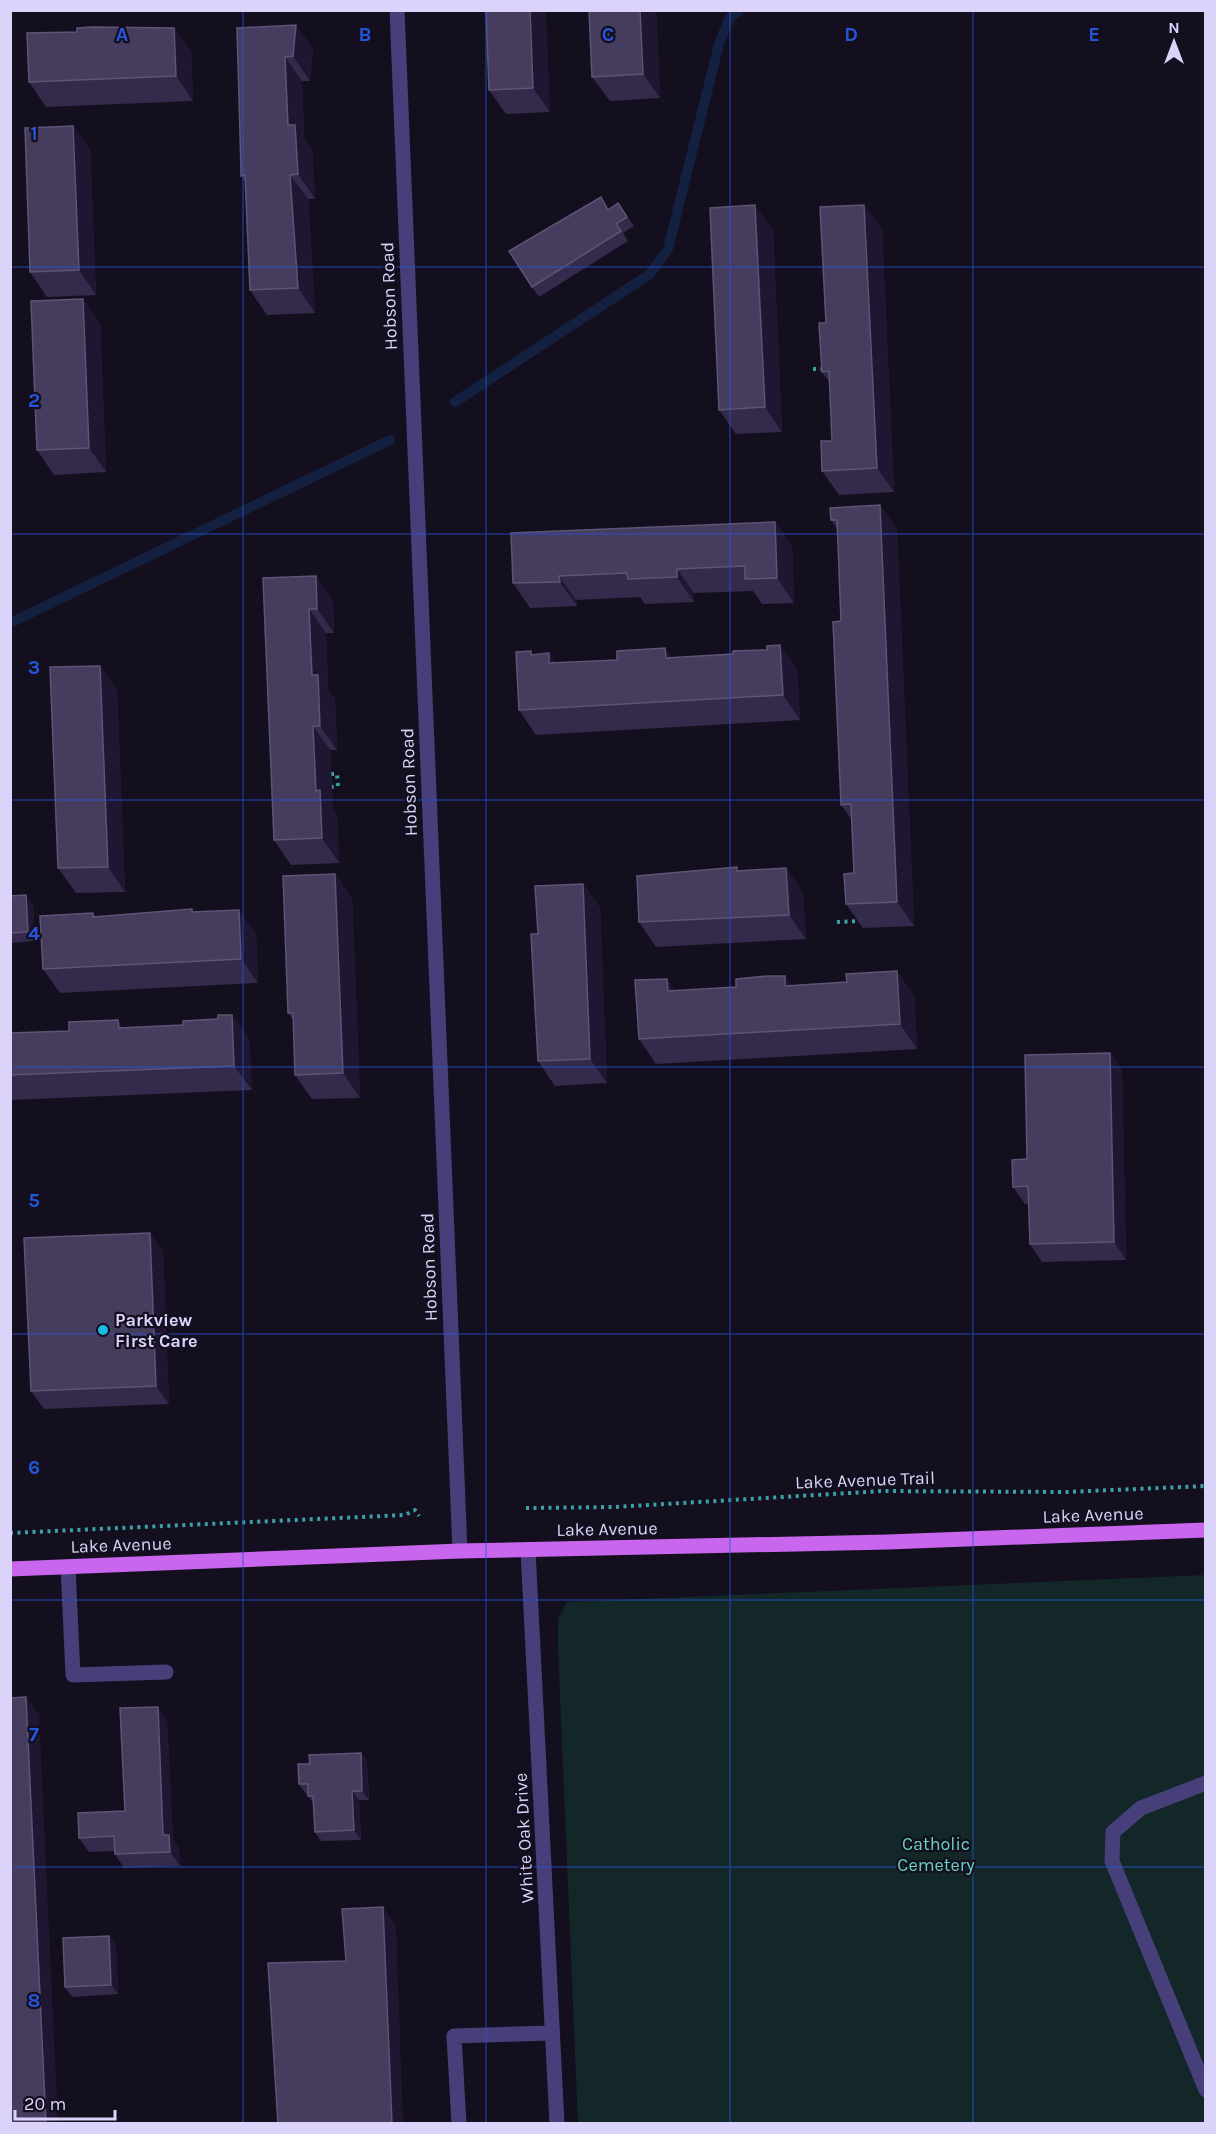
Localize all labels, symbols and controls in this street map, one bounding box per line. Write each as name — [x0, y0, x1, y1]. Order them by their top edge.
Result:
north arrow — [1144, 12, 1204, 72]
text: N — [1168, 18, 1180, 37]
text: A — [116, 23, 129, 46]
text: B — [359, 23, 371, 46]
text: C — [602, 23, 614, 46]
text: D — [844, 23, 858, 46]
text: E — [1088, 23, 1100, 46]
text: 1 — [30, 122, 38, 145]
street label: Hobson Road — [376, 241, 402, 351]
text: 2 — [28, 389, 40, 412]
text: 3 — [28, 656, 40, 679]
street label: Hobson Road — [396, 727, 422, 837]
text: 4 — [28, 922, 40, 945]
text: 5 — [28, 1189, 40, 1212]
street label: Hobson Road — [416, 1212, 442, 1322]
place label: Parkview First Care — [115, 1309, 198, 1352]
marker: Parkview First Care — [96, 1323, 110, 1337]
text: 6 — [28, 1456, 40, 1479]
street label: Lake Avenue Trail — [795, 1467, 935, 1493]
street label: Lake Avenue — [1042, 1502, 1144, 1528]
street label: Lake Avenue — [556, 1517, 658, 1541]
street label: Lake Avenue — [70, 1532, 172, 1558]
text: 7 — [29, 1723, 39, 1746]
street label: White Oak Drive — [510, 1772, 538, 1904]
park label: Catholic Cemetery — [897, 1833, 975, 1876]
text: 8 — [28, 1989, 40, 2012]
scale bar — [15, 2083, 116, 2121]
text: 20 m — [24, 2093, 66, 2115]

